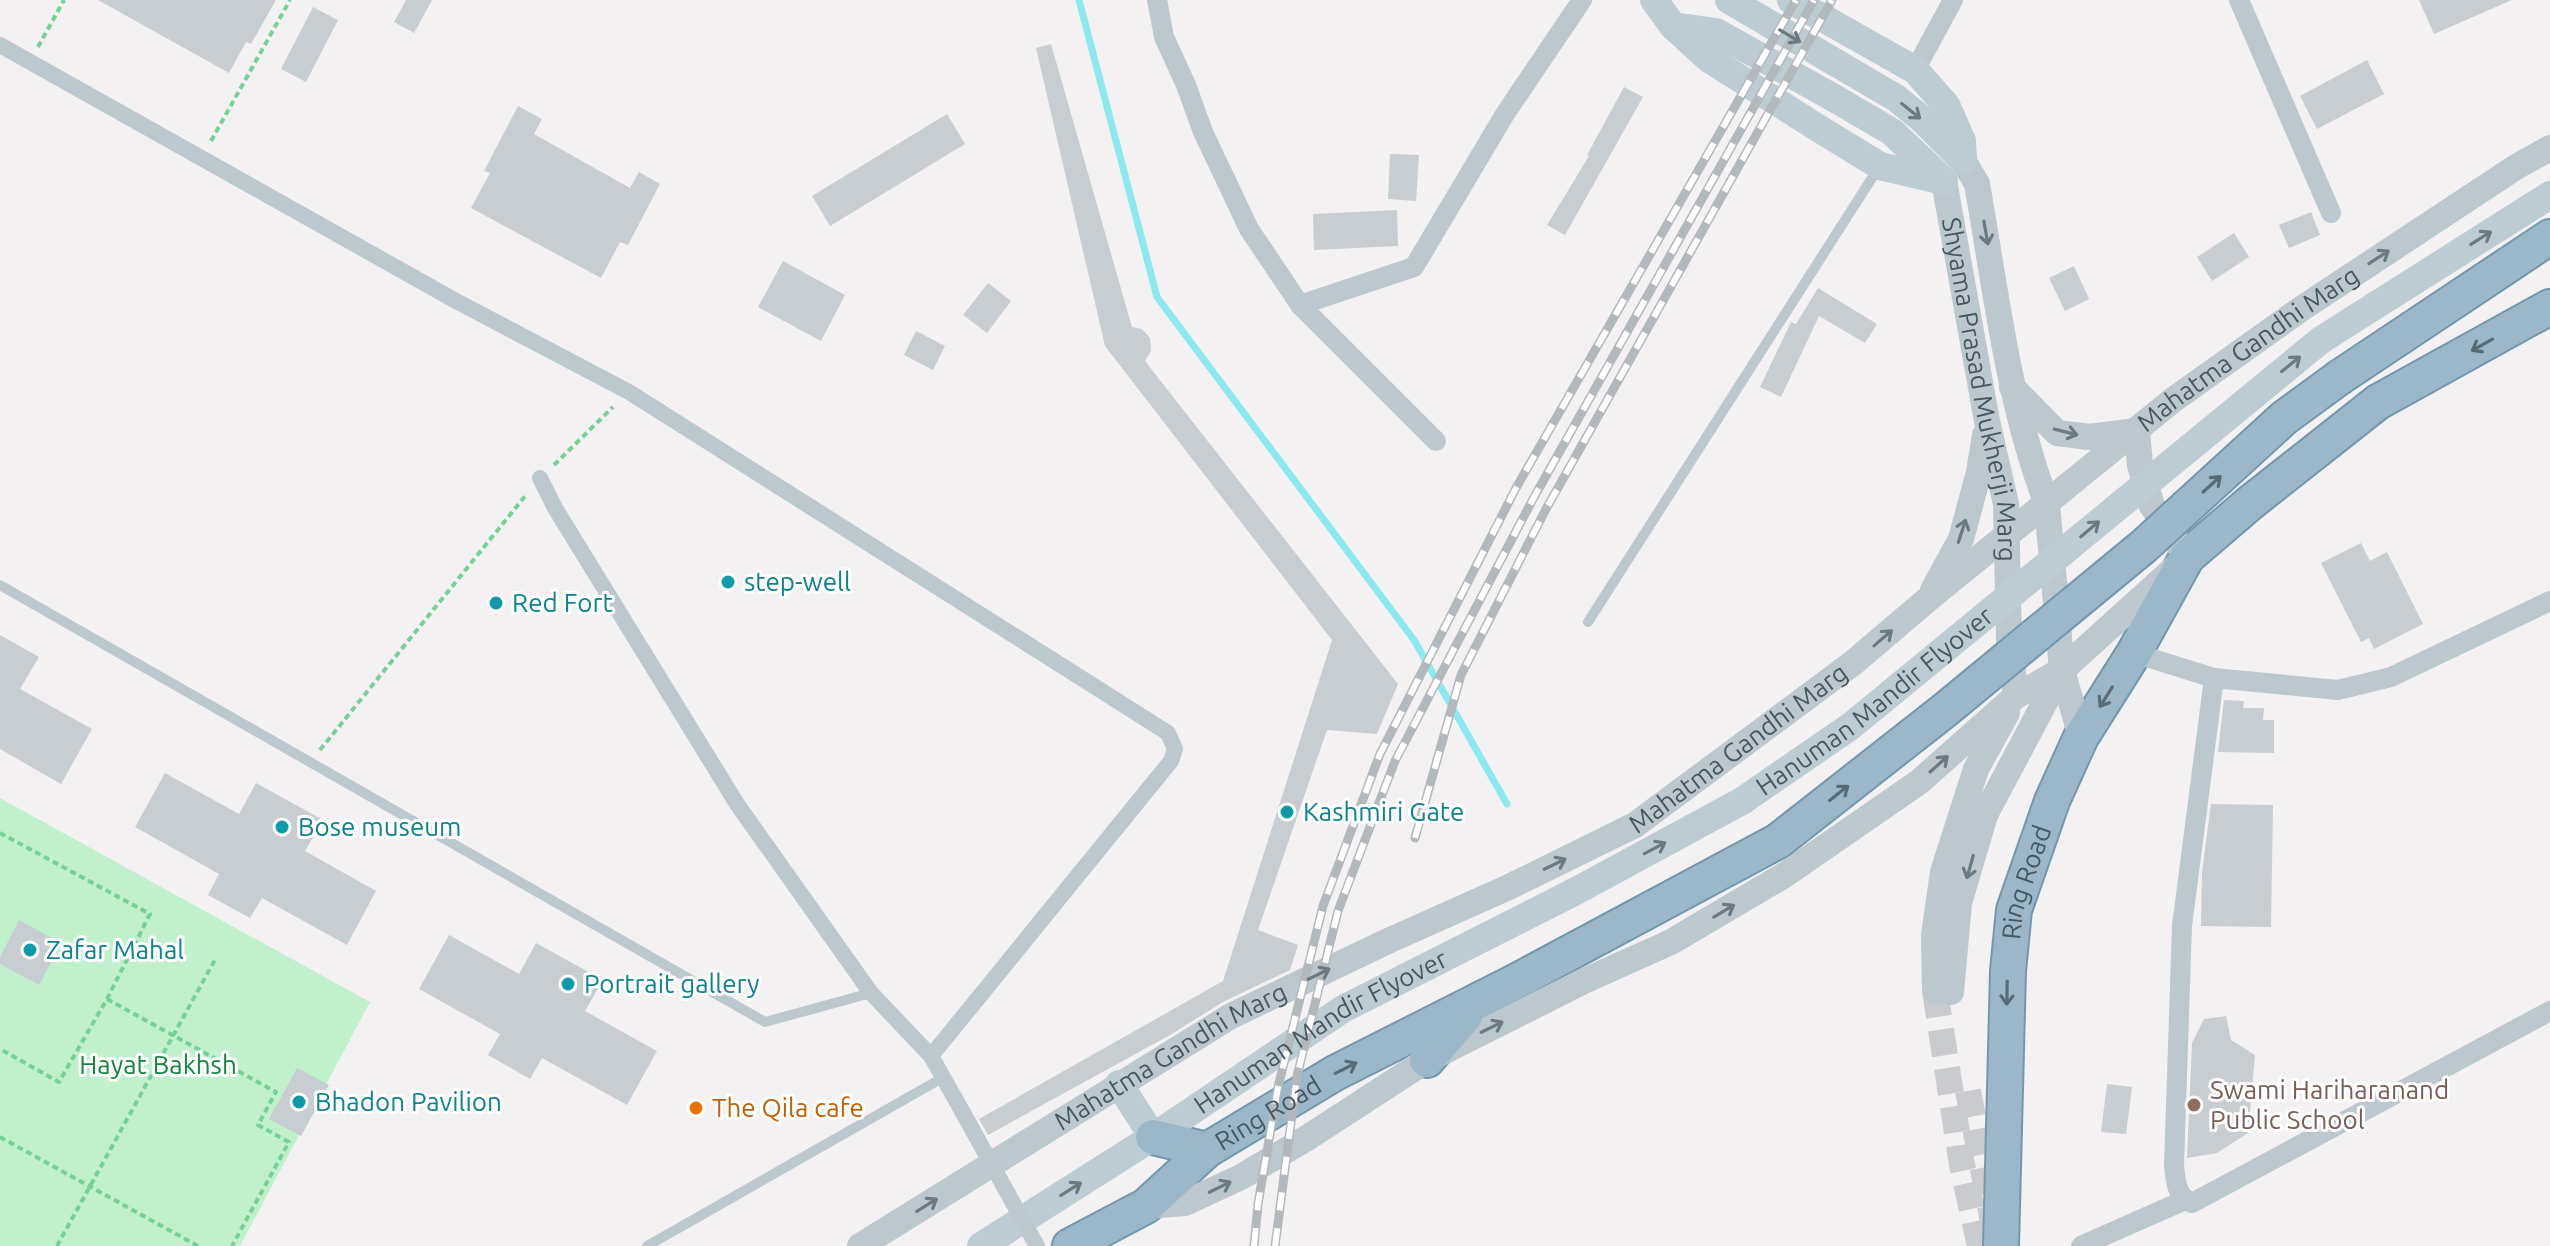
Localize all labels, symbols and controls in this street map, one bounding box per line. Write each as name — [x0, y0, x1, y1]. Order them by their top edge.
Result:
one-way arrow — [1778, 28, 1801, 44]
one-way arrow — [1900, 102, 1921, 119]
street label: Shyama Prasad Mukherji Marg — [1937, 215, 2022, 562]
one-way arrow — [1979, 220, 1994, 245]
one-way arrow — [2470, 230, 2492, 247]
one-way arrow — [2367, 249, 2390, 265]
street label: Mahatma Gandhi Marg — [2131, 260, 2364, 437]
one-way arrow — [2471, 337, 2494, 353]
one-way arrow — [2280, 355, 2301, 373]
one-way arrow — [2053, 426, 2078, 441]
one-way arrow — [2201, 475, 2221, 493]
one-way arrow — [1956, 518, 1971, 543]
one-way arrow — [2079, 520, 2099, 538]
place label: step-well — [744, 567, 851, 596]
marker: step-well — [719, 573, 737, 591]
place label: Red Fort — [512, 588, 613, 617]
marker: Red Fort — [487, 594, 505, 612]
street label: Hanuman Mandir Flyover — [1750, 601, 1999, 801]
one-way arrow — [1872, 629, 1893, 647]
street label: Mahatma Gandhi Marg — [1623, 657, 1853, 839]
one-way arrow — [2097, 686, 2114, 708]
one-way arrow — [1928, 756, 1948, 774]
one-way arrow — [1828, 784, 1850, 801]
place label: Kashmiri Gate — [1303, 797, 1464, 826]
marker: Kashmiri Gate — [1278, 803, 1296, 821]
place label: Bose museum — [298, 812, 462, 841]
marker: Bose museum — [273, 818, 291, 836]
street label: Ring Road — [1996, 821, 2056, 941]
one-way arrow — [1643, 839, 1667, 855]
one-way arrow — [1962, 854, 1976, 879]
one-way arrow — [1543, 856, 1567, 872]
one-way arrow — [1712, 903, 1735, 919]
place label: Zafar Mahal — [46, 935, 184, 964]
marker: Zafar Mahal — [21, 941, 39, 959]
street label: Hanuman Mandir Flyover — [1188, 944, 1452, 1119]
one-way arrow — [1307, 966, 1331, 981]
place label: Portrait gallery — [584, 969, 759, 998]
marker: Portrait gallery — [559, 975, 577, 993]
street label: Mahatma Gandhi Marg — [1049, 977, 1291, 1136]
one-way arrow — [2000, 979, 2015, 1006]
one-way arrow — [1480, 1019, 1504, 1034]
park label: Hayat Bakhsh — [79, 1050, 237, 1079]
one-way arrow — [1334, 1060, 1358, 1075]
street label: Ring Road — [1210, 1070, 1326, 1156]
place label: Swami Hariharanand Public School — [2210, 1075, 2449, 1134]
place label: Bhadon Pavilion — [315, 1087, 502, 1116]
marker: Bhadon Pavilion — [290, 1093, 308, 1111]
place label: The Qila cafe — [712, 1093, 864, 1122]
marker: Swami Hariharanand Public School — [2185, 1096, 2203, 1114]
marker: The Qila cafe — [687, 1099, 705, 1117]
one-way arrow — [1208, 1179, 1232, 1194]
one-way arrow — [1059, 1181, 1082, 1197]
one-way arrow — [915, 1196, 937, 1213]

